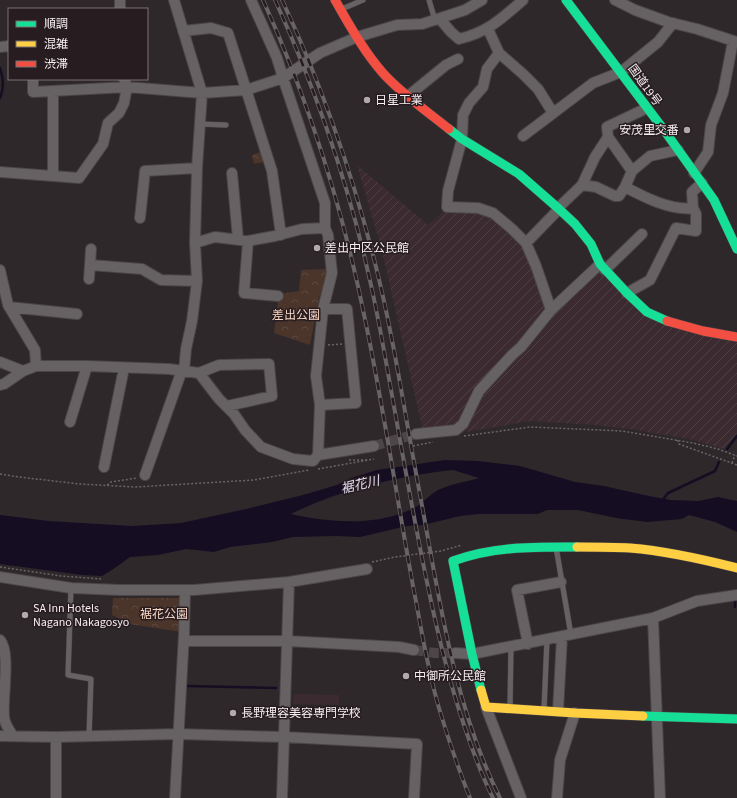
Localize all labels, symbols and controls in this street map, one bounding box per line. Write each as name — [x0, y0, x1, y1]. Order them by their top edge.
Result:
legend — [8, 8, 148, 80]
text: 順調 — [44, 16, 68, 33]
text: 混雑 — [44, 36, 68, 53]
text: 渋滞 — [44, 56, 68, 73]
street label: 国道19号 — [624, 61, 666, 110]
place label: 日星工業 — [375, 92, 423, 109]
marker: 日星工業 — [362, 95, 372, 105]
place label: 安茂里交番 — [619, 122, 679, 139]
marker: 安茂里交番 — [682, 125, 692, 135]
place label: 差出中区公民館 — [325, 240, 409, 257]
marker: 差出中区公民館 — [312, 243, 322, 253]
park label: 差出公園 — [272, 307, 320, 324]
water label: 裾花川 — [339, 471, 383, 498]
place label: SA Inn Hotels Nagano Nakagosyo — [33, 600, 129, 631]
park label: 裾花公園 — [140, 606, 188, 623]
marker: SA Inn Hotels Nagano Nakagosyo — [20, 610, 30, 620]
place label: 中御所公民館 — [414, 668, 486, 685]
marker: 中御所公民館 — [401, 671, 411, 681]
place label: 長野理容美容専門学校 — [241, 705, 361, 722]
marker: 長野理容美容専門学校 — [228, 708, 238, 718]

